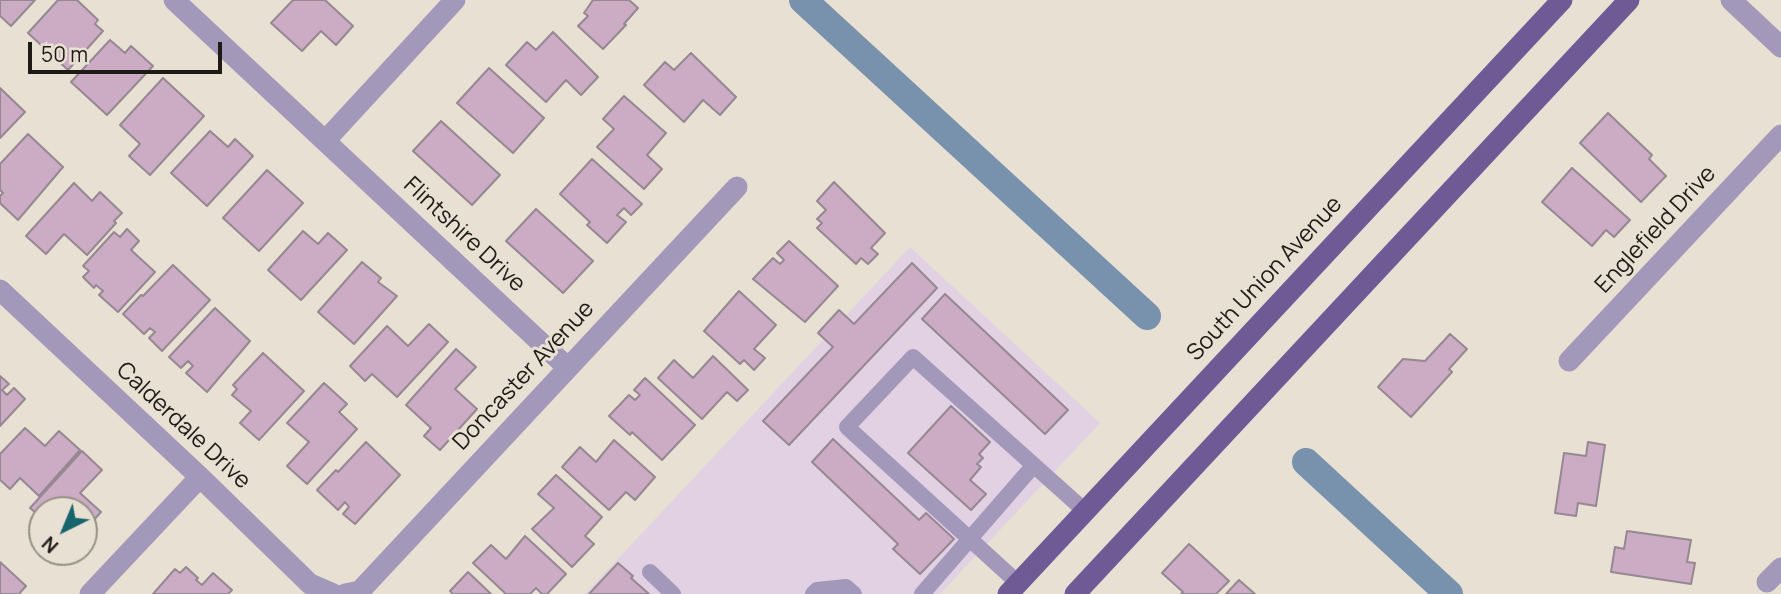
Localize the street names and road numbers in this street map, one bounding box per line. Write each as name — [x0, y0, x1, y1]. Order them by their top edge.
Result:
street label: Englefield Drive — [1590, 161, 1722, 299]
street label: Flintshire Drive — [397, 172, 531, 298]
street label: South Union Avenue — [1182, 191, 1348, 367]
street label: Doncaster Avenue — [448, 296, 600, 456]
street label: Calderdale Drive — [110, 357, 256, 495]

